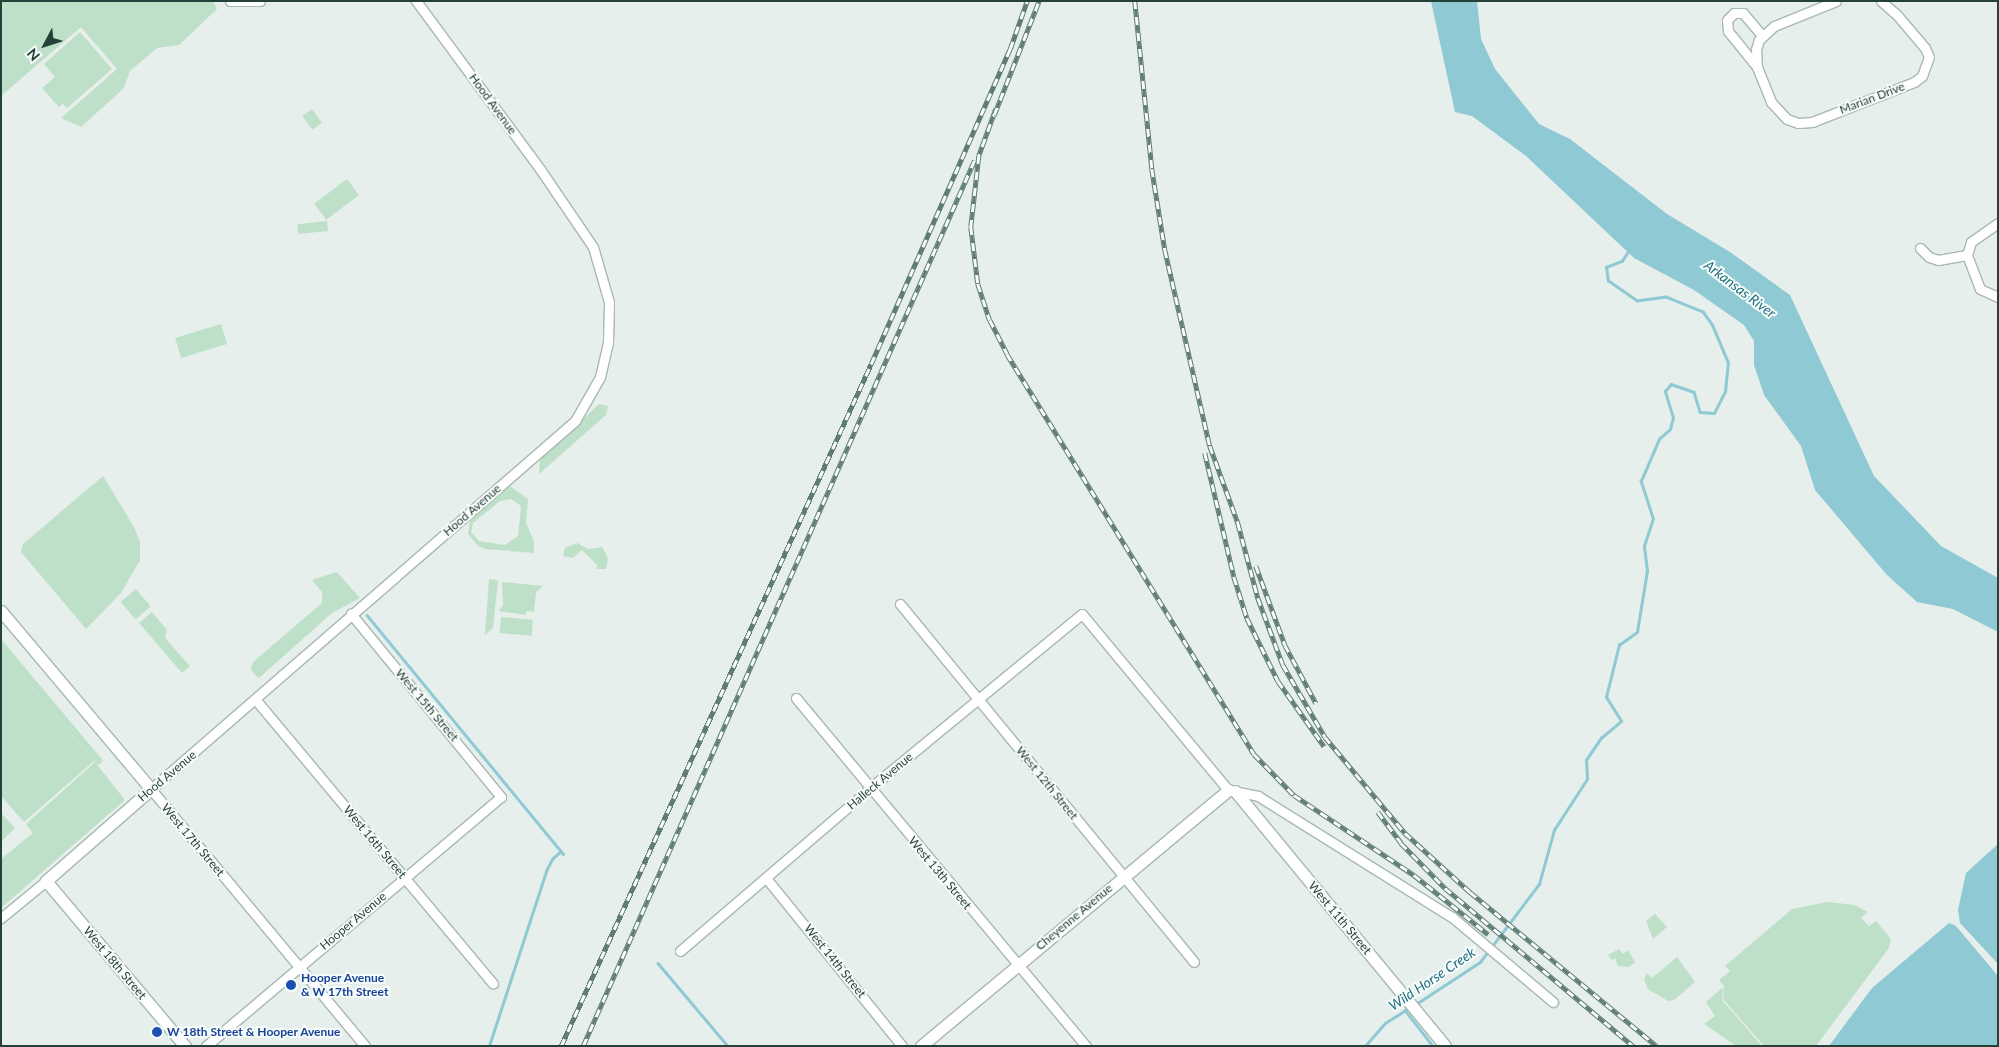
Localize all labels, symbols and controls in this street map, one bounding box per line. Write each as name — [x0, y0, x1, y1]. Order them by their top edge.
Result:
north arrow — [20, 20, 70, 70]
text: N — [23, 45, 43, 65]
street label: Hood Avenue — [466, 71, 520, 137]
street label: Marian Drive — [1837, 79, 1907, 117]
water label: Arkansas River — [1701, 257, 1779, 321]
street label: Hood Avenue — [440, 481, 504, 539]
street label: West 15th Street — [392, 666, 462, 744]
street label: West 12th Street — [1013, 743, 1081, 823]
street label: Hood Avenue — [135, 747, 199, 805]
street label: Halleck Avenue — [844, 749, 916, 813]
street label: West 17th Street — [158, 801, 228, 879]
street label: West 16th Street — [340, 803, 410, 881]
street label: West 13th Street — [905, 834, 975, 912]
street label: West 11th Street — [1305, 879, 1375, 957]
street label: Cheyenne Avenue — [1033, 881, 1115, 953]
street label: Hooper Avenue — [317, 889, 389, 953]
street label: West 14th Street — [801, 921, 869, 1001]
street label: West 18th Street — [80, 924, 150, 1002]
water label: Wild Horse Creek — [1385, 944, 1479, 1014]
place label: Hooper Avenue & W 17th Street — [301, 971, 388, 999]
marker: Hooper Avenue & W 17th Street — [285, 979, 297, 991]
place label: W 18th Street & Hooper Avenue — [167, 1025, 341, 1039]
marker: W 18th Street & Hooper Avenue — [151, 1026, 163, 1038]

